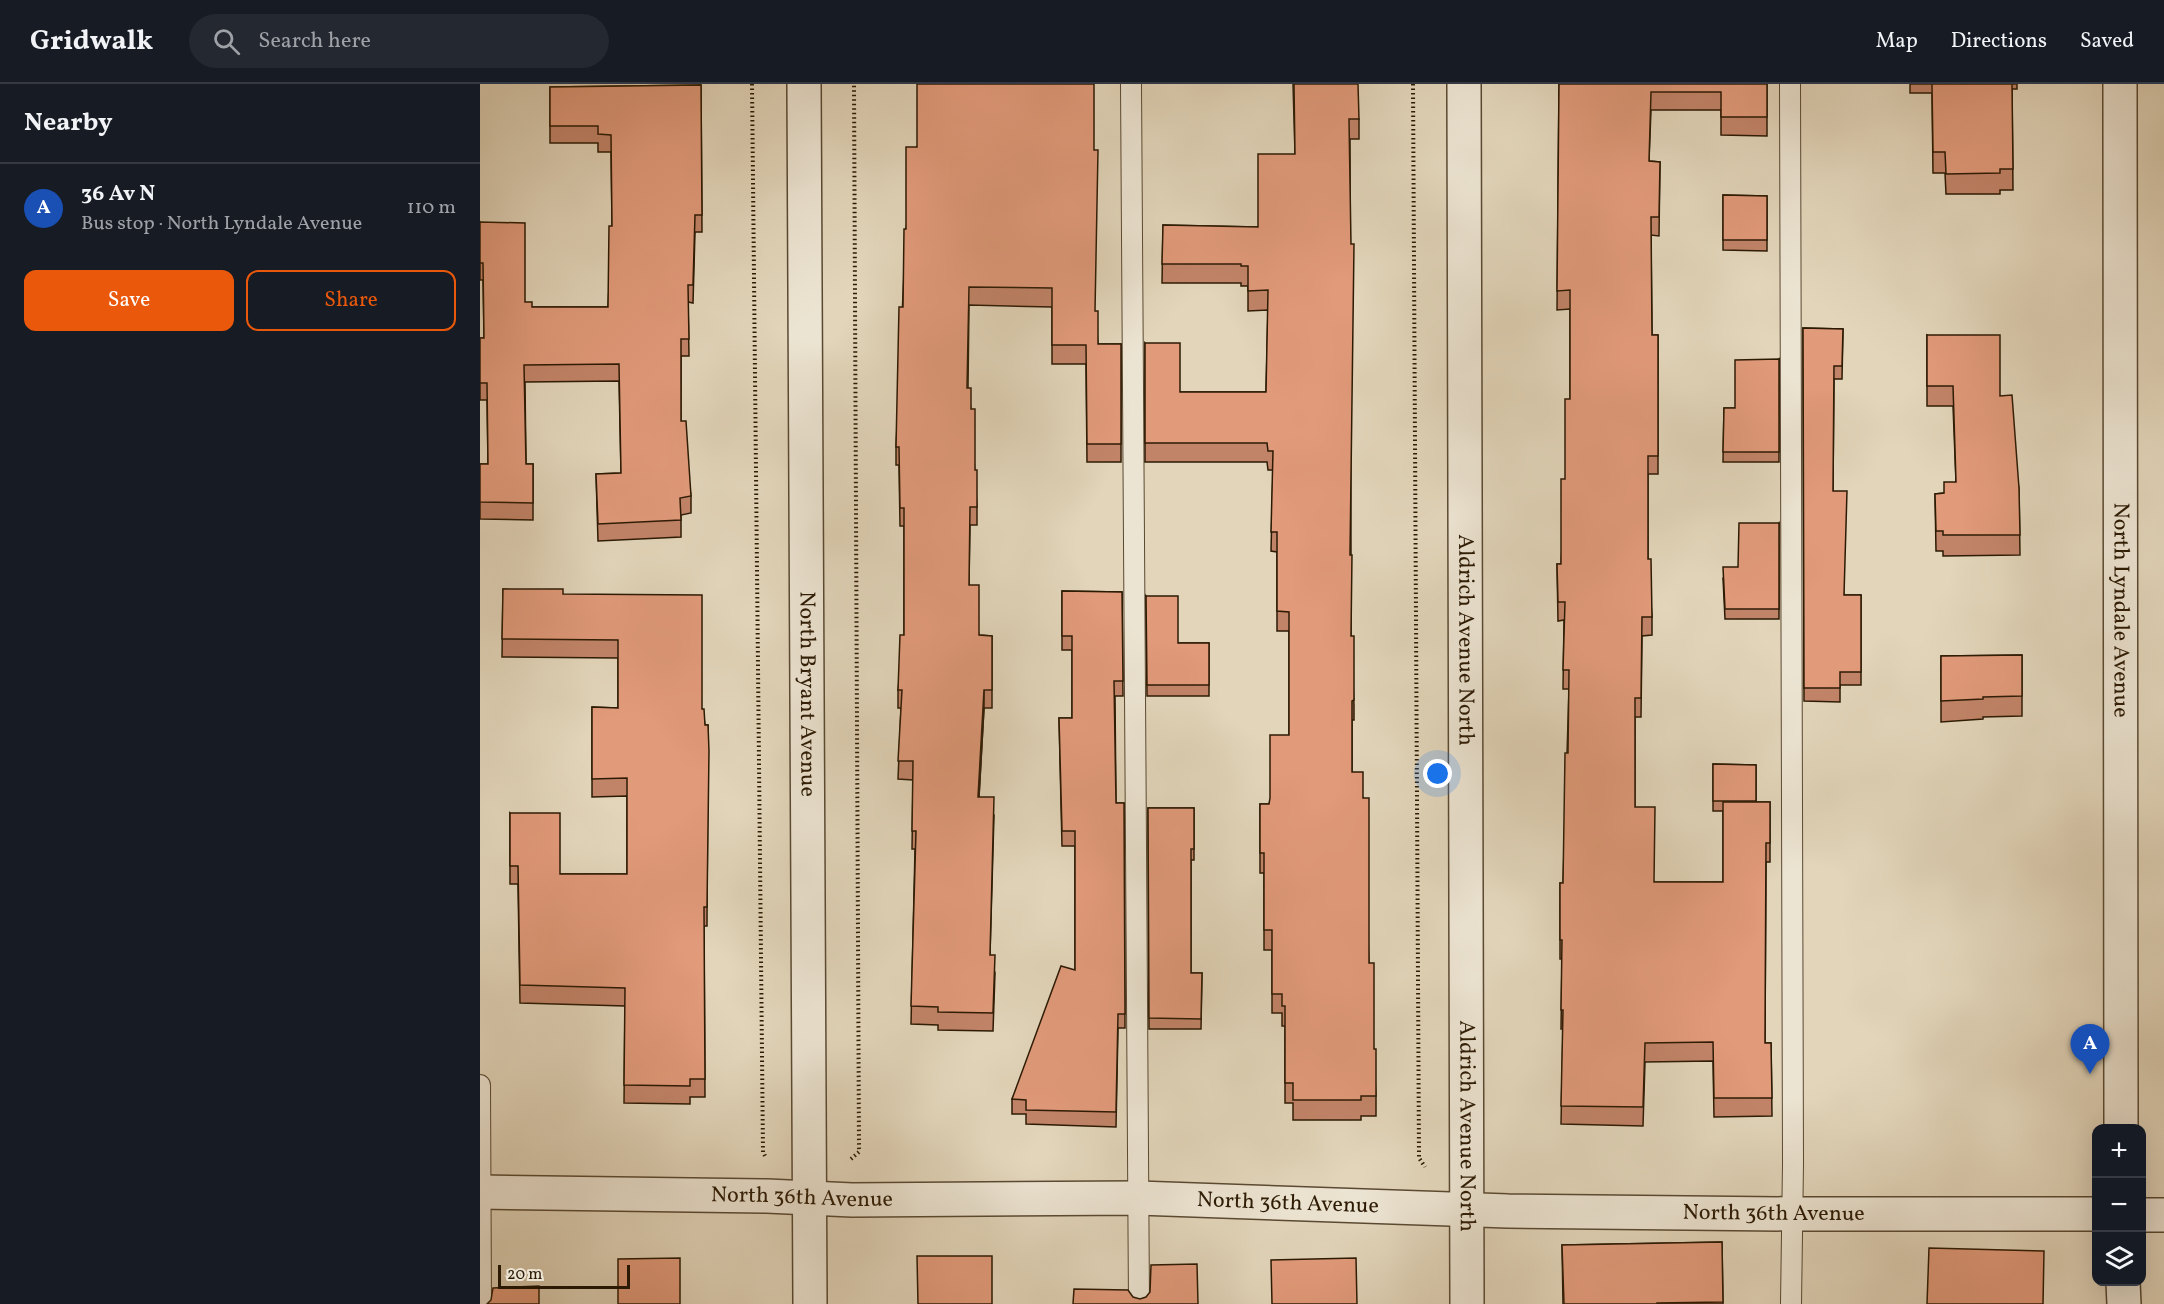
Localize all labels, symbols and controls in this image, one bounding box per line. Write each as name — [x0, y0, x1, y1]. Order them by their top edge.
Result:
search box — [189, 14, 609, 68]
text: Gridwalk — [30, 22, 153, 61]
icon: search — [210, 25, 243, 58]
text: Search here — [258, 26, 371, 57]
text: Map — [1876, 27, 1918, 56]
text: Directions — [1951, 27, 2047, 56]
text: Saved — [2080, 27, 2134, 56]
text: Nearby — [24, 105, 113, 141]
text: 36 Av N — [81, 179, 155, 210]
text: A — [36, 194, 51, 222]
text: 110 m — [407, 194, 456, 222]
text: Bus stop · North Lyndale Avenue — [81, 210, 362, 238]
button: Save — [24, 270, 234, 331]
button: Share — [246, 270, 456, 331]
street label: North Lyndale Avenue — [2105, 502, 2136, 718]
street label: Aldrich Avenue North — [1450, 534, 1481, 746]
street label: North Bryant Avenue — [791, 591, 823, 797]
your location — [1423, 759, 1452, 788]
street label: Aldrich Avenue North — [1451, 1020, 1482, 1232]
pin: A — [2070, 1024, 2110, 1074]
map controls — [2092, 1124, 2146, 1286]
button: + — [2092, 1124, 2146, 1178]
button: − — [2092, 1178, 2146, 1232]
street label: North 36th Avenue — [711, 1180, 893, 1216]
street label: North 36th Avenue — [1196, 1185, 1379, 1222]
street label: North 36th Avenue — [1682, 1197, 1865, 1230]
button: layers — [2092, 1232, 2146, 1286]
scale bar — [498, 1262, 630, 1290]
text: 20 m — [507, 1264, 542, 1286]

